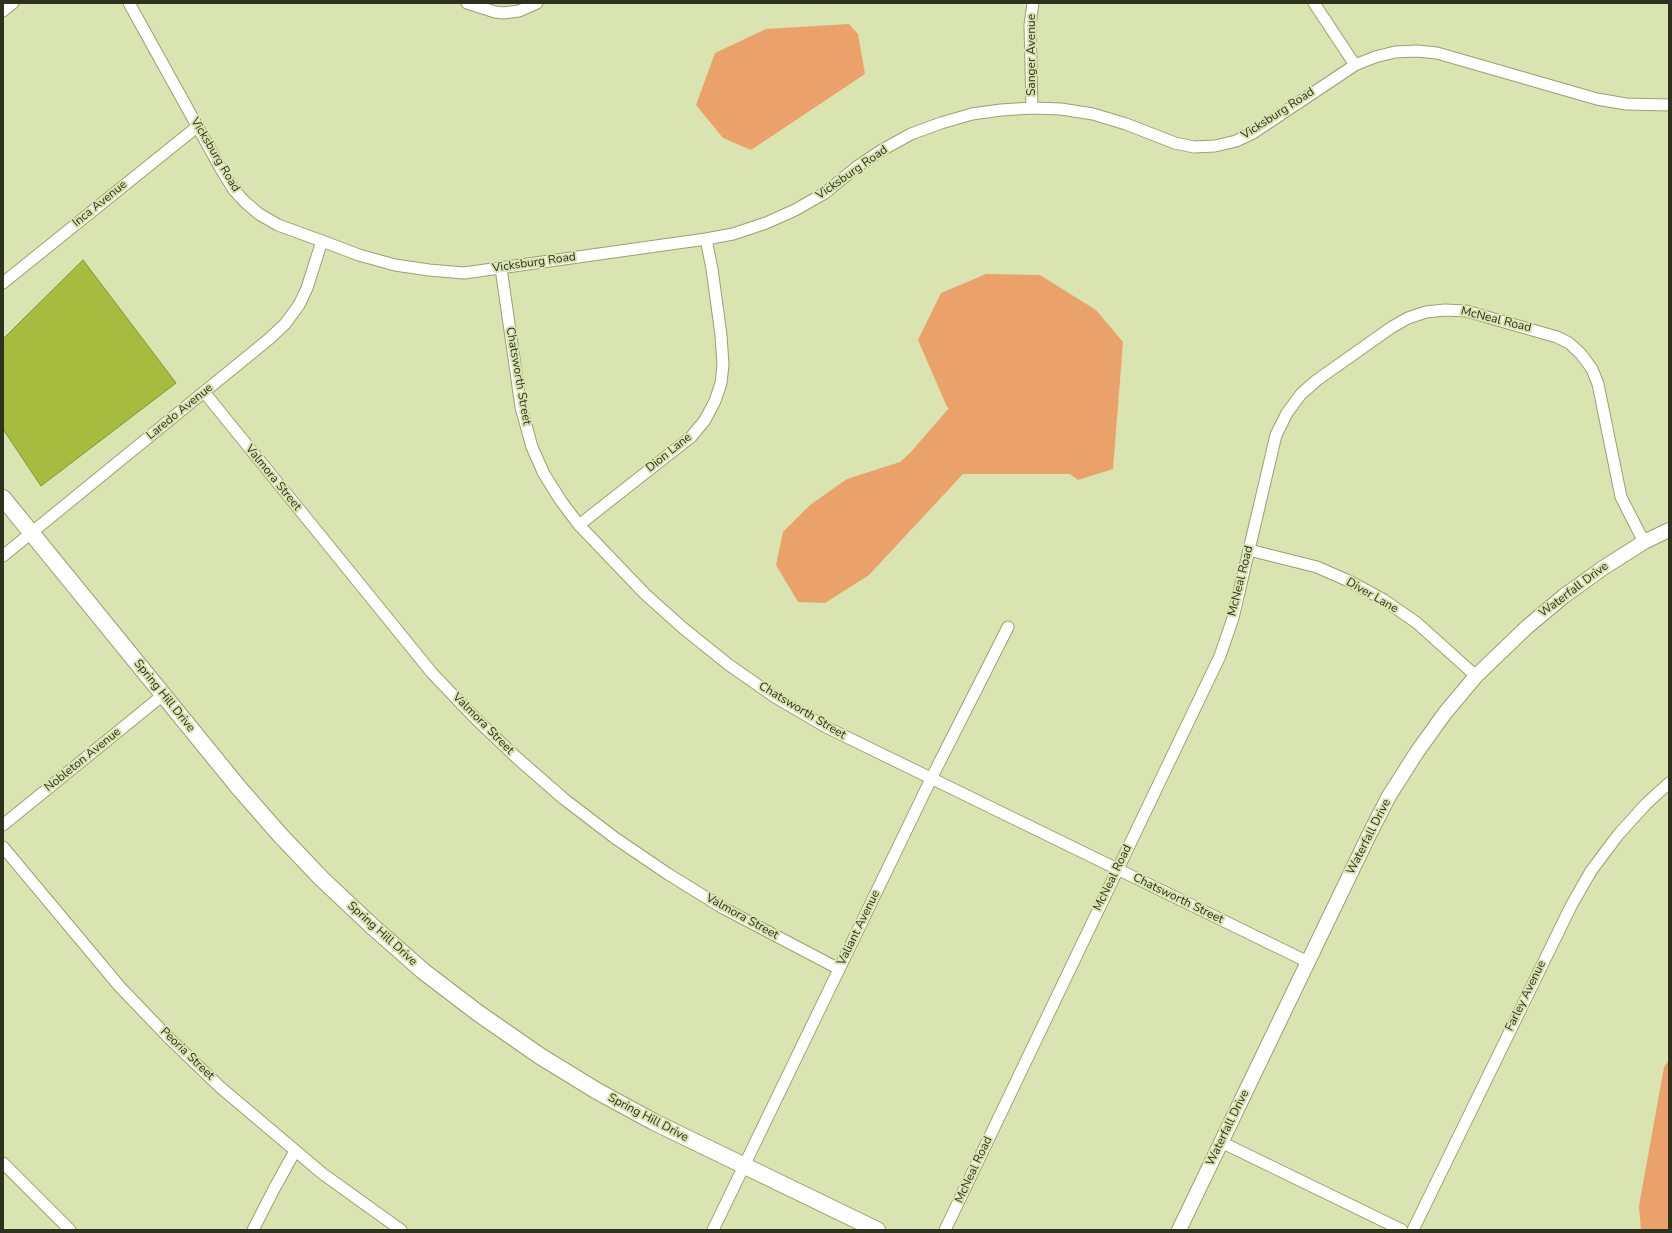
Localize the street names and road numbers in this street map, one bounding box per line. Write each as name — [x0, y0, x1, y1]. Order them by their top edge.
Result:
street label: Sanger Avenue — [1025, 14, 1039, 96]
street label: Vicksburg Road — [1239, 85, 1317, 143]
street label: Vicksburg Road — [187, 115, 243, 195]
street label: Vicksburg Road — [813, 143, 891, 203]
street label: Inca Avenue — [70, 178, 130, 230]
street label: Vicksburg Road — [491, 250, 577, 276]
street label: McNeal Road — [1459, 304, 1533, 336]
street label: Chatsworth Street — [502, 326, 534, 426]
street label: Laredo Avenue — [144, 381, 216, 443]
street label: Dion Lane — [643, 430, 695, 476]
street label: Valmora Street — [242, 442, 304, 514]
street label: McNeal Road — [1225, 544, 1257, 618]
street label: Waterfall Drive — [1537, 559, 1611, 621]
street label: Diver Lane — [1343, 575, 1401, 617]
street label: Spring Hill Drive — [130, 657, 198, 735]
street label: Chatsworth Street — [756, 679, 848, 743]
street label: Valmora Street — [449, 690, 517, 758]
street label: Nobleton Avenue — [42, 725, 124, 795]
street label: Waterfall Drive — [1344, 797, 1394, 877]
street label: McNeal Road — [1091, 842, 1135, 914]
street label: Chatsworth Street — [1130, 871, 1226, 927]
street label: Valiant Avenue — [835, 888, 883, 968]
street label: Valmora Street — [703, 891, 781, 943]
street label: Spring Hill Drive — [344, 899, 420, 969]
street label: Farley Avenue — [1503, 958, 1549, 1034]
street label: Peoria Street — [157, 1025, 217, 1083]
street label: Waterfall Drive — [1203, 1088, 1253, 1168]
street label: Spring Hill Drive — [605, 1091, 691, 1145]
street label: McNeal Road — [952, 1134, 996, 1206]

